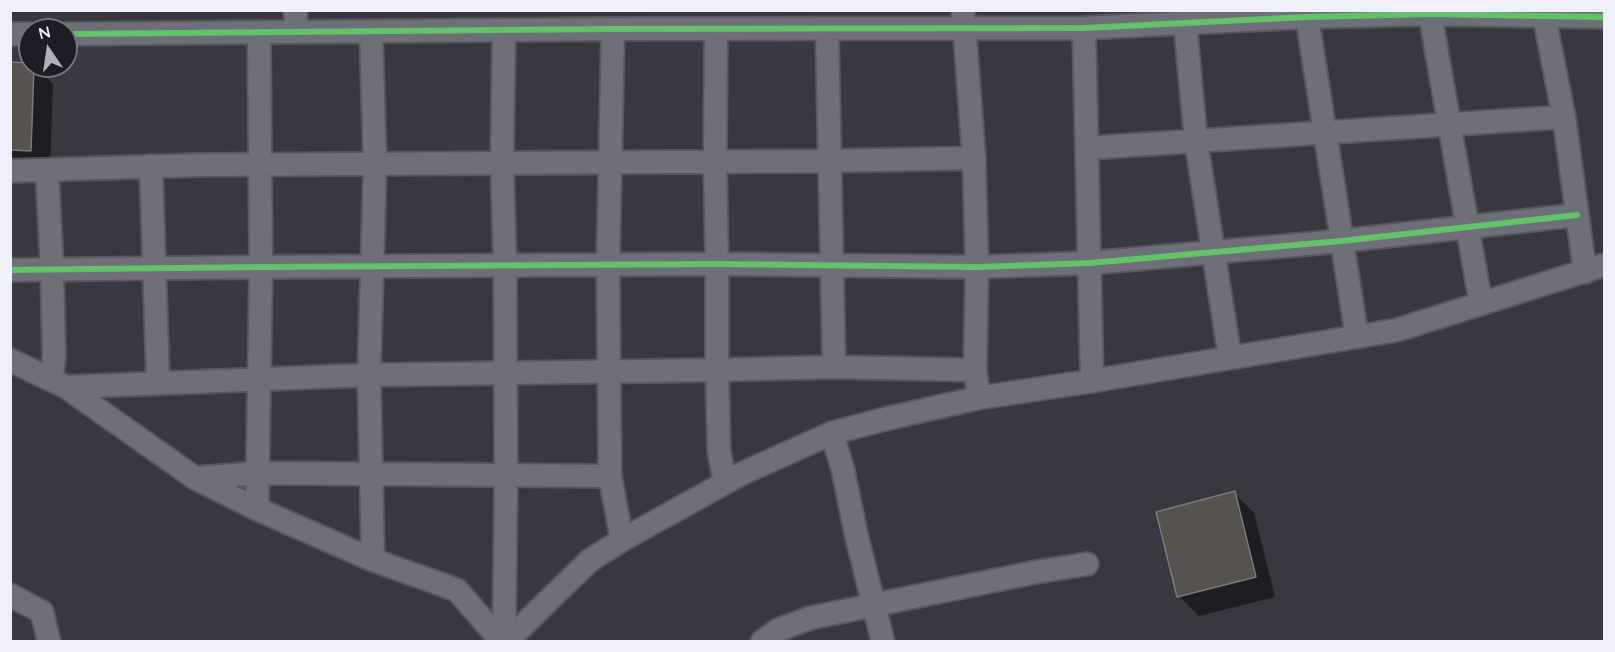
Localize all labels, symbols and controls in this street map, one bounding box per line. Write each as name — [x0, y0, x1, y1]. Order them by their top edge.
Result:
north arrow — [18, 18, 78, 78]
text: N — [36, 21, 52, 43]

